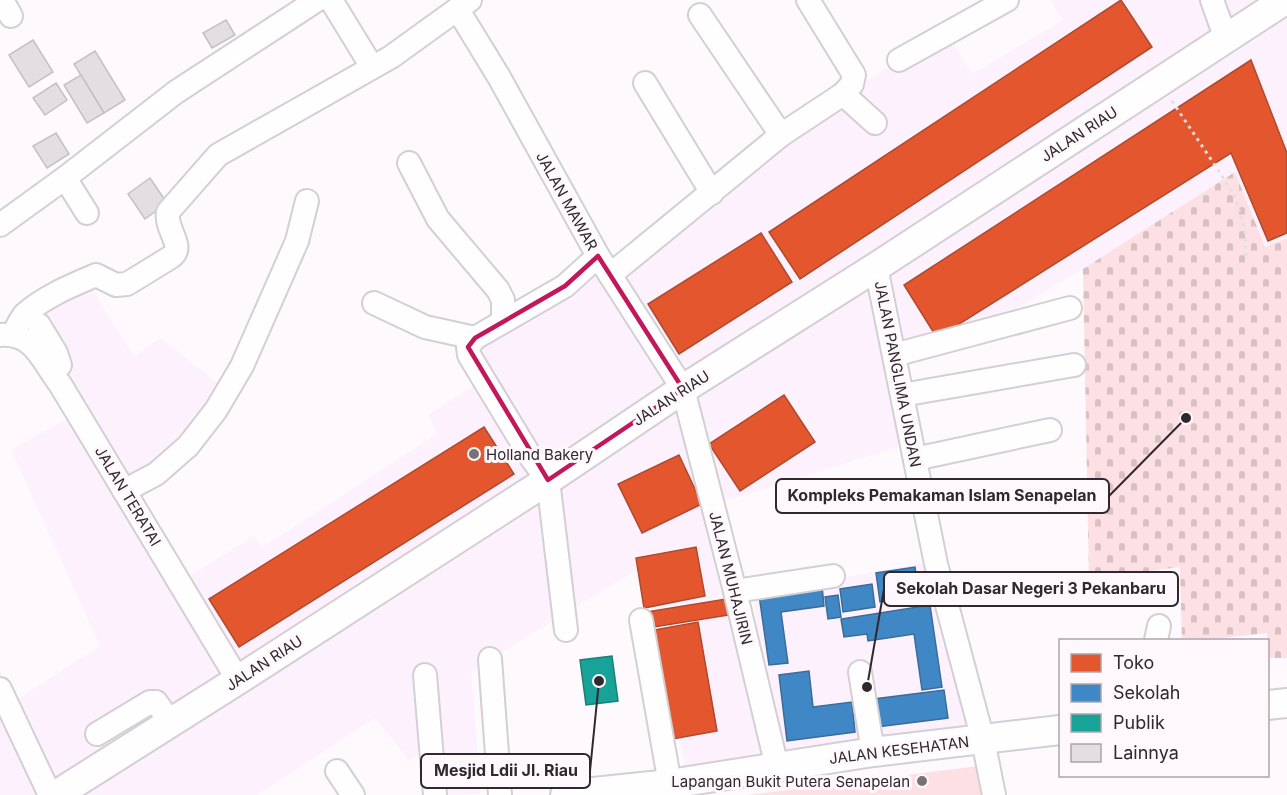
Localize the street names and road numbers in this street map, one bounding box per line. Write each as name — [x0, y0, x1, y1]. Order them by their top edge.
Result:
street label: JALAN RIAU — [1037, 102, 1121, 166]
street label: JALAN MAWAR — [532, 148, 602, 254]
street label: JALAN PANGLIMA UNDAN — [871, 279, 925, 469]
street label: JALAN RIAU — [629, 366, 713, 430]
street label: JALAN TERATAI — [91, 443, 165, 549]
street label: JALAN MUHAJIRIN — [705, 509, 757, 647]
street label: JALAN RIAU — [222, 631, 306, 695]
street label: JALAN KESEHATAN — [828, 732, 970, 768]

